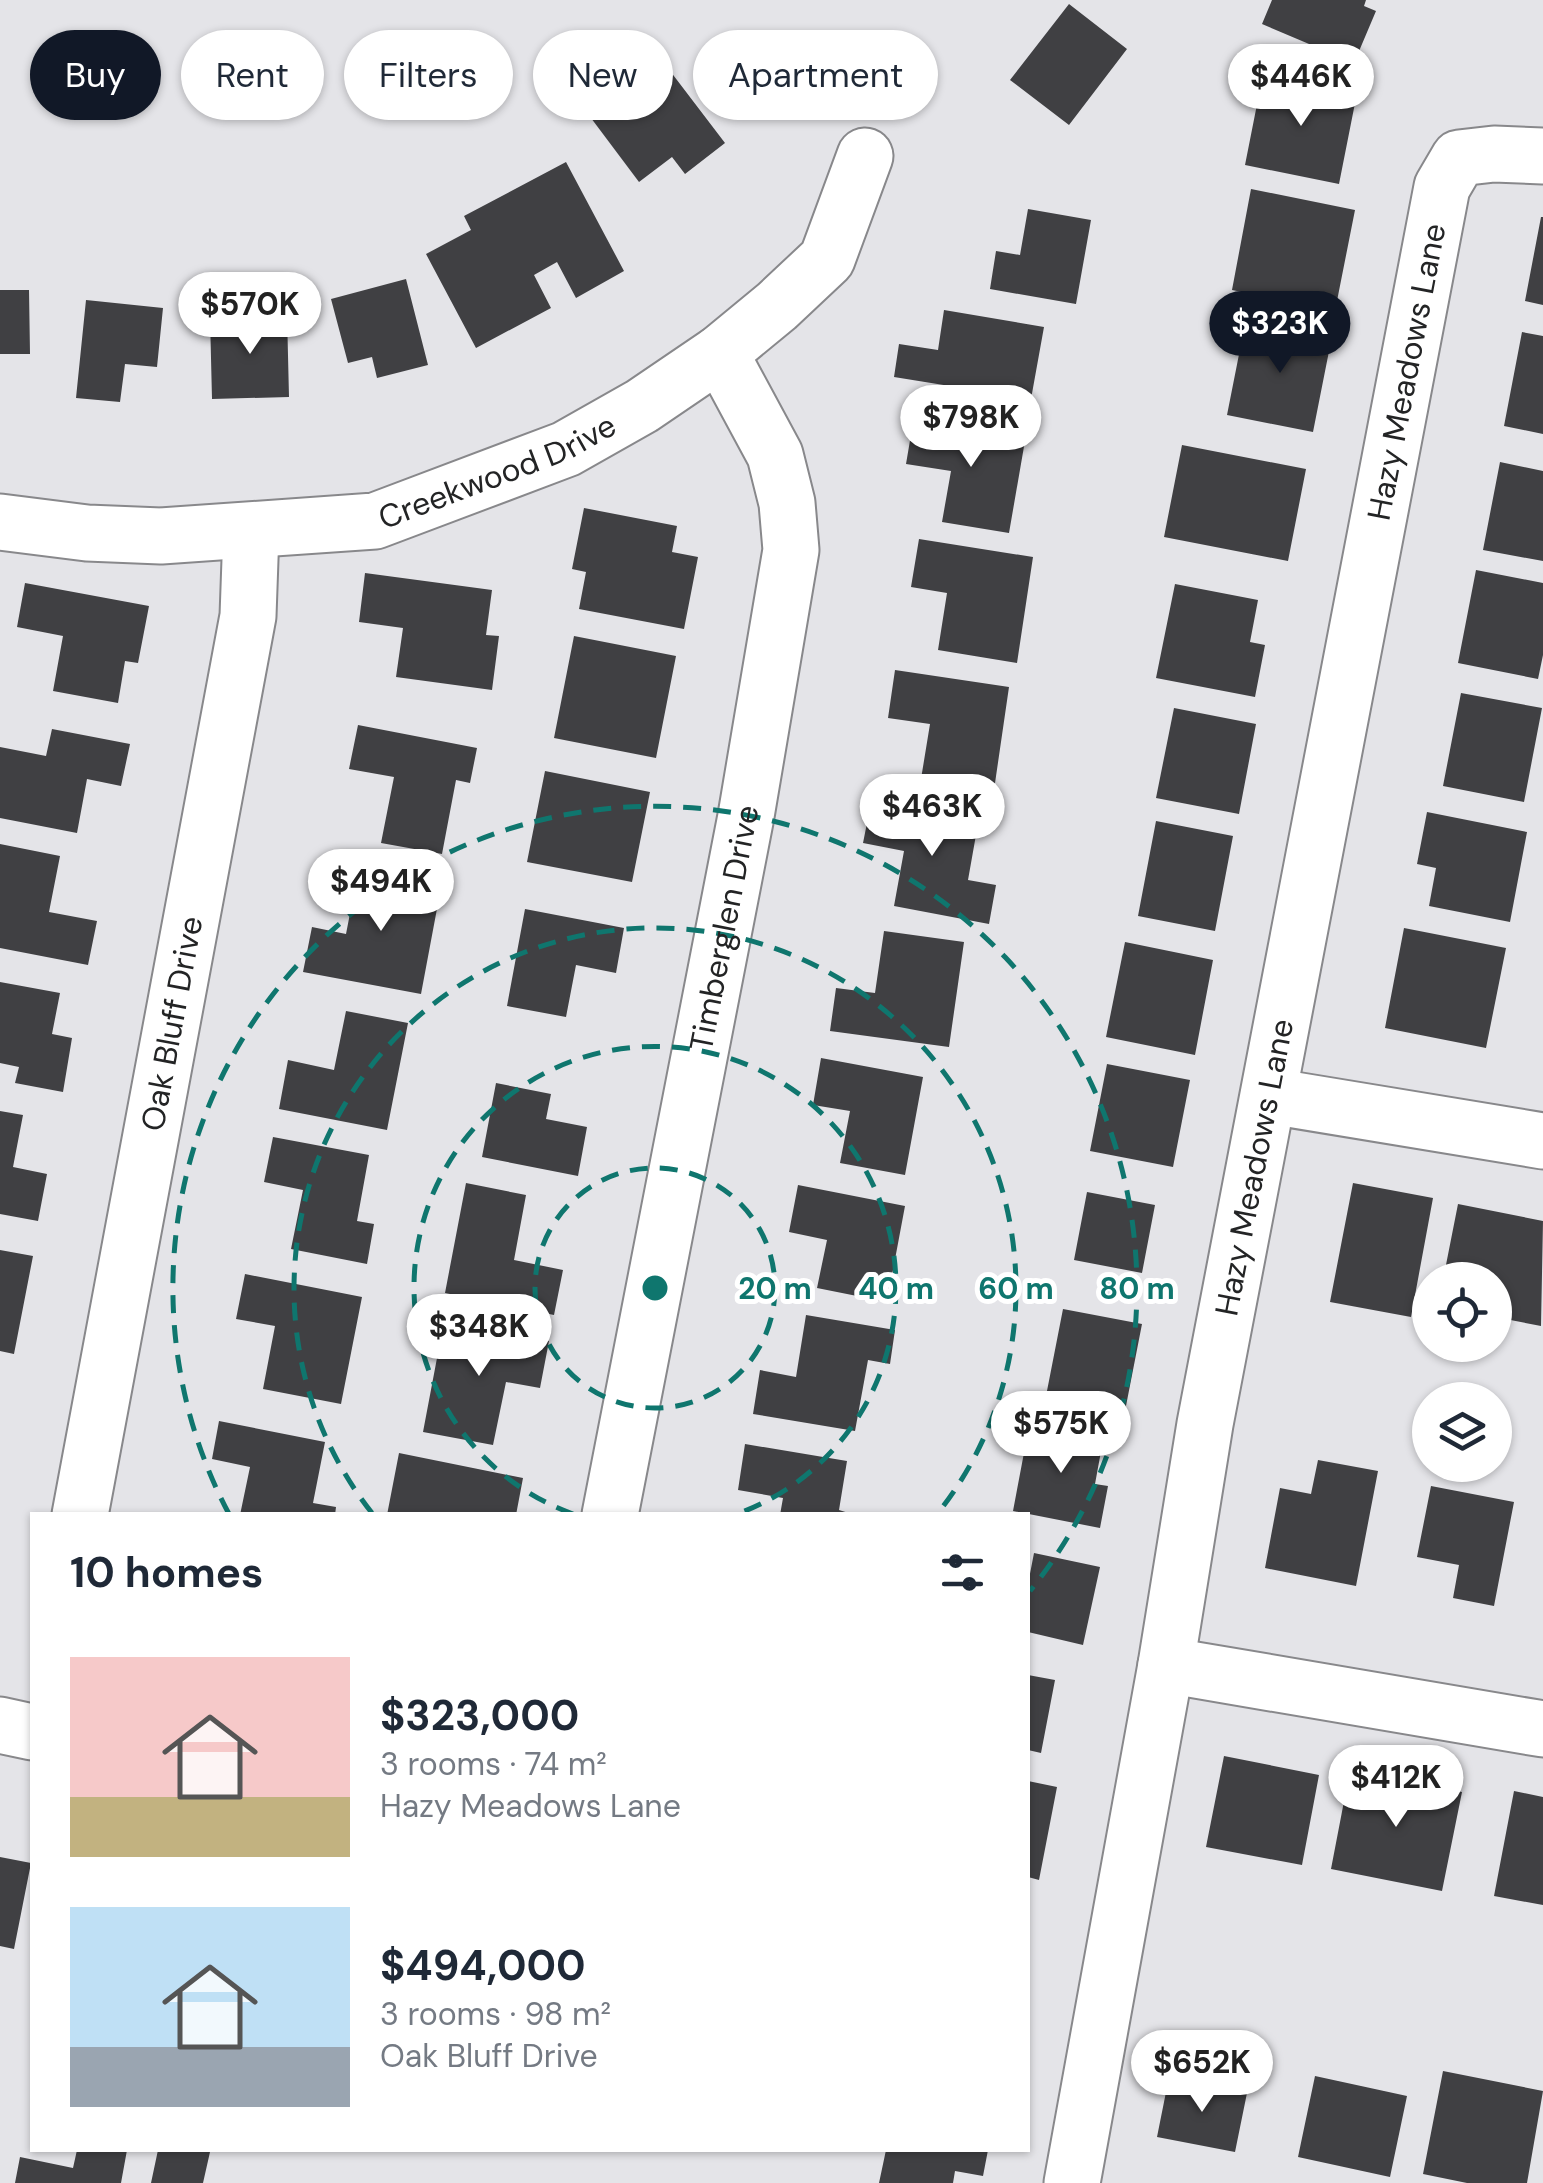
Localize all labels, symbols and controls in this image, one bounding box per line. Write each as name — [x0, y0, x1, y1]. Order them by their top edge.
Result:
chip: Buy — [30, 30, 161, 120]
chip: Rent — [181, 30, 324, 120]
chip: Filters — [344, 30, 513, 120]
chip: New — [533, 30, 673, 120]
chip: Apartment — [693, 30, 938, 120]
pin: $446K — [1231, 44, 1371, 129]
text: $446K — [1250, 55, 1352, 97]
street label: Hazy Meadows Lane — [1358, 220, 1456, 524]
pin: $570K — [180, 272, 320, 357]
text: $570K — [200, 283, 300, 325]
pin: $323K — [1210, 291, 1350, 376]
text: $323K — [1231, 302, 1329, 344]
pin: $798K — [901, 385, 1041, 470]
text: $798K — [922, 396, 1020, 438]
street label: Creekwood Drive — [373, 404, 623, 539]
pin: $463K — [862, 774, 1002, 859]
text: $463K — [882, 785, 982, 827]
street label: Timberglen Drive — [680, 802, 769, 1055]
pin: $494K — [311, 849, 451, 934]
text: $494K — [330, 860, 432, 902]
street label: Oak Bluff Drive — [131, 913, 212, 1134]
street label: Hazy Meadows Lane — [1205, 1015, 1303, 1319]
map controls — [1412, 1262, 1512, 1482]
button: locate — [1412, 1262, 1512, 1362]
text: 20 m — [738, 1269, 812, 1308]
text: 40 m — [858, 1269, 934, 1308]
text: 60 m — [978, 1269, 1054, 1308]
text: 80 m — [1099, 1269, 1175, 1308]
centre of rings — [637, 1270, 673, 1306]
pin: $348K — [409, 1294, 549, 1379]
text: $348K — [429, 1305, 529, 1347]
button: layers — [1412, 1382, 1512, 1482]
pin: $575K — [991, 1391, 1131, 1476]
text: $575K — [1013, 1402, 1109, 1444]
text: 10 homes — [70, 1545, 263, 1600]
icon: filters — [935, 1545, 990, 1600]
text: $323,000 — [380, 1688, 579, 1743]
icon: home — [150, 1697, 270, 1817]
text: 3 rooms · 74 m² — [380, 1743, 607, 1785]
pin: $412K — [1326, 1745, 1466, 1830]
text: $412K — [1350, 1756, 1442, 1798]
text: Hazy Meadows Lane — [380, 1785, 681, 1827]
text: $494,000 — [380, 1938, 586, 1993]
icon: home — [150, 1947, 270, 2067]
text: 3 rooms · 98 m² — [380, 1993, 611, 2035]
pin: $652K — [1132, 2030, 1272, 2115]
text: Oak Bluff Drive — [380, 2035, 598, 2077]
text: $652K — [1153, 2041, 1251, 2083]

